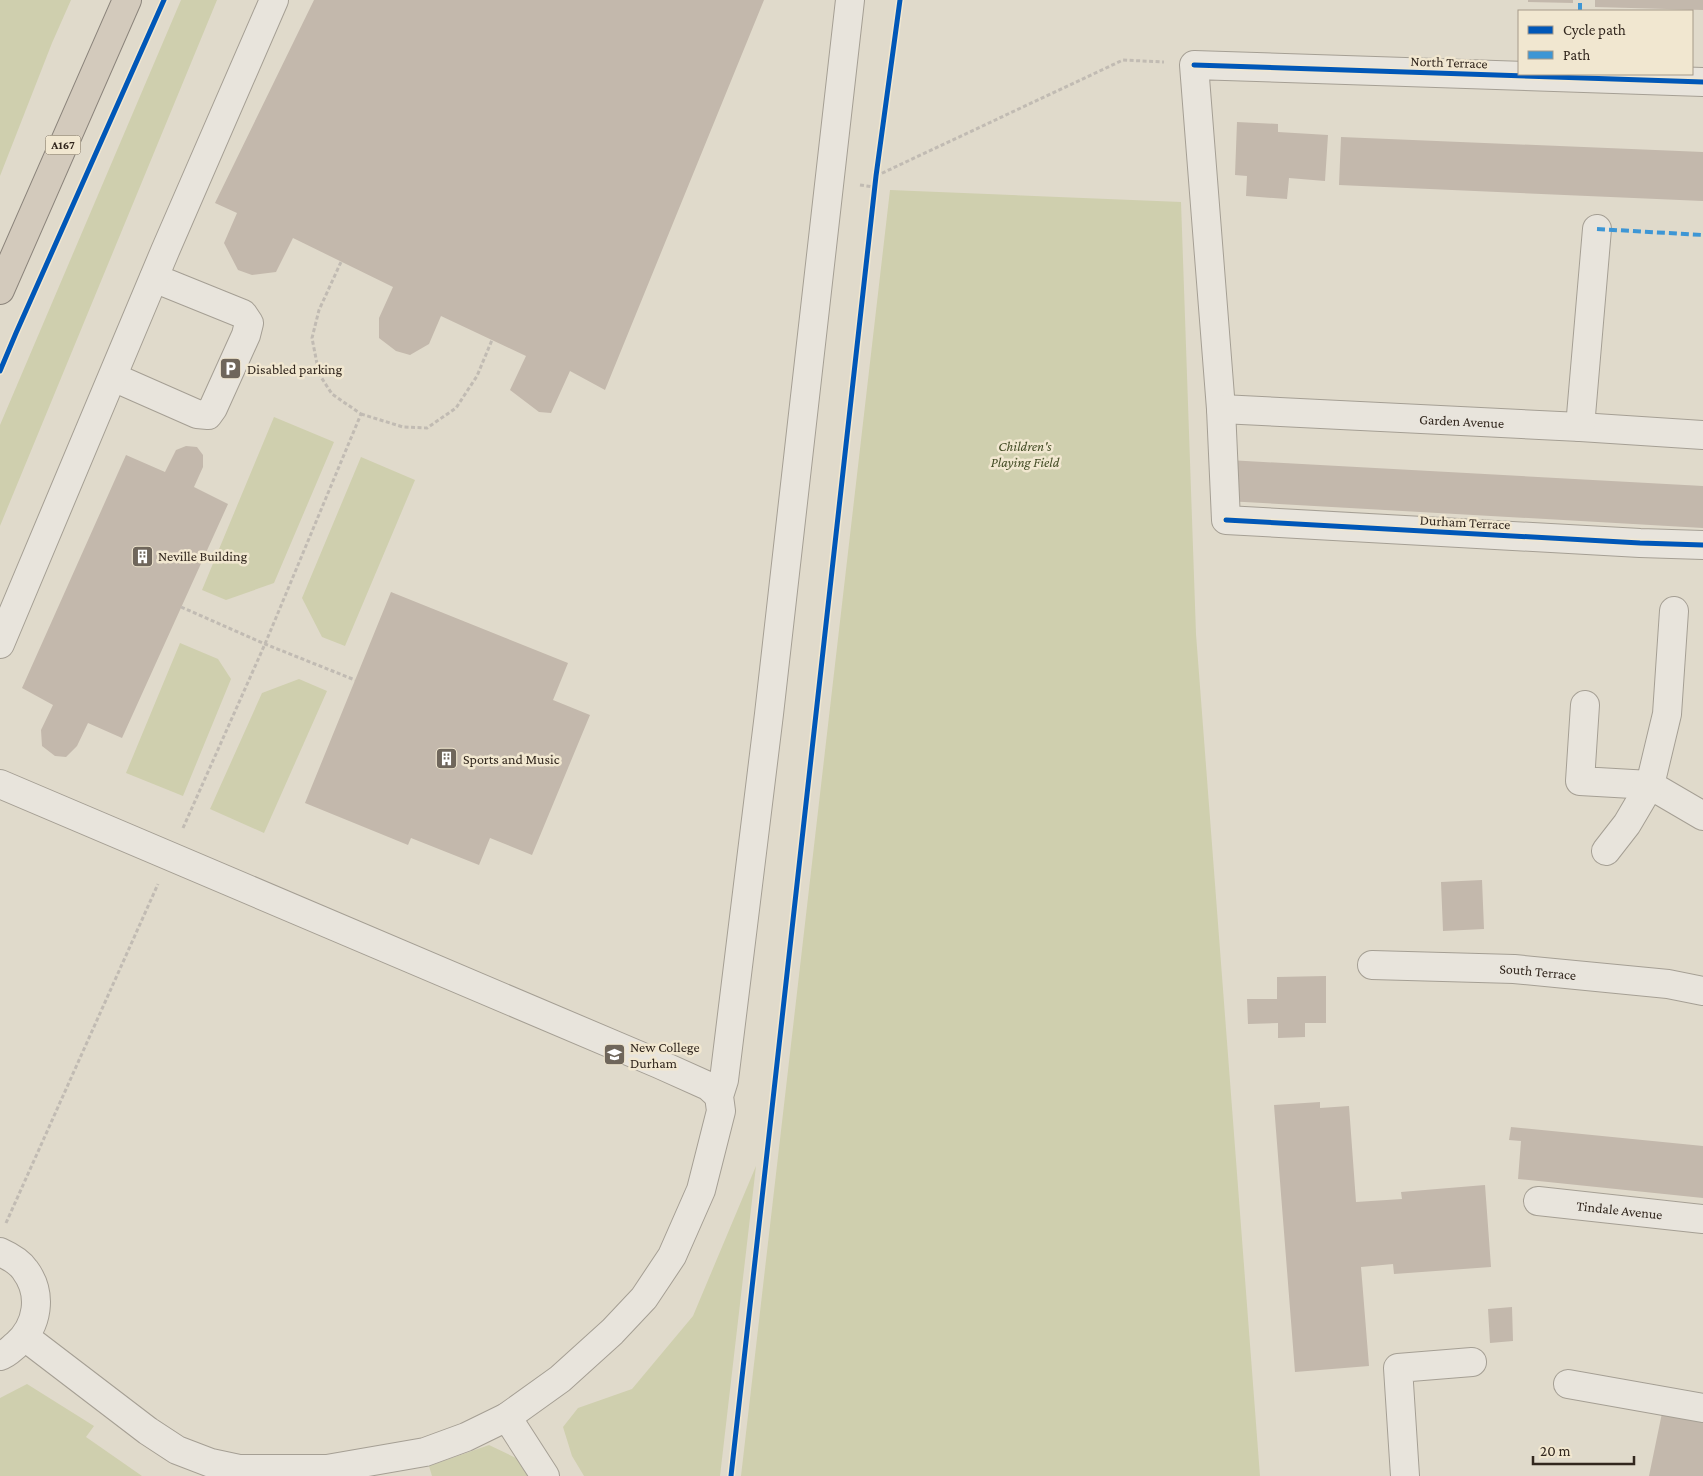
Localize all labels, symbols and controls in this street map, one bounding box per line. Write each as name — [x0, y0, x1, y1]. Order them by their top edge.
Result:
legend — [1518, 10, 1693, 75]
text: Cycle path — [1563, 22, 1626, 39]
text: Path — [1563, 47, 1590, 63]
street label: North Terrace — [1410, 53, 1488, 71]
road number: A167 — [46, 136, 80, 154]
parking icon: Disabled parking — [219, 357, 243, 381]
place label: Disabled parking — [247, 361, 343, 377]
street label: Garden Avenue — [1419, 411, 1505, 431]
park label: Children's Playing Field — [991, 438, 1060, 470]
street label: Durham Terrace — [1419, 512, 1511, 532]
building icon: Neville Building — [130, 544, 154, 568]
place label: Neville Building — [158, 548, 247, 564]
building icon: Sports and Music — [435, 747, 459, 771]
place label: Sports and Music — [463, 751, 560, 767]
street label: South Terrace — [1499, 961, 1577, 983]
place label: New College Durham — [630, 1039, 700, 1071]
school or university icon: New College Durham — [602, 1043, 626, 1067]
street label: Tindale Avenue — [1576, 1197, 1663, 1223]
scale bar — [1533, 1434, 1634, 1466]
text: 20 m — [1540, 1443, 1571, 1459]

